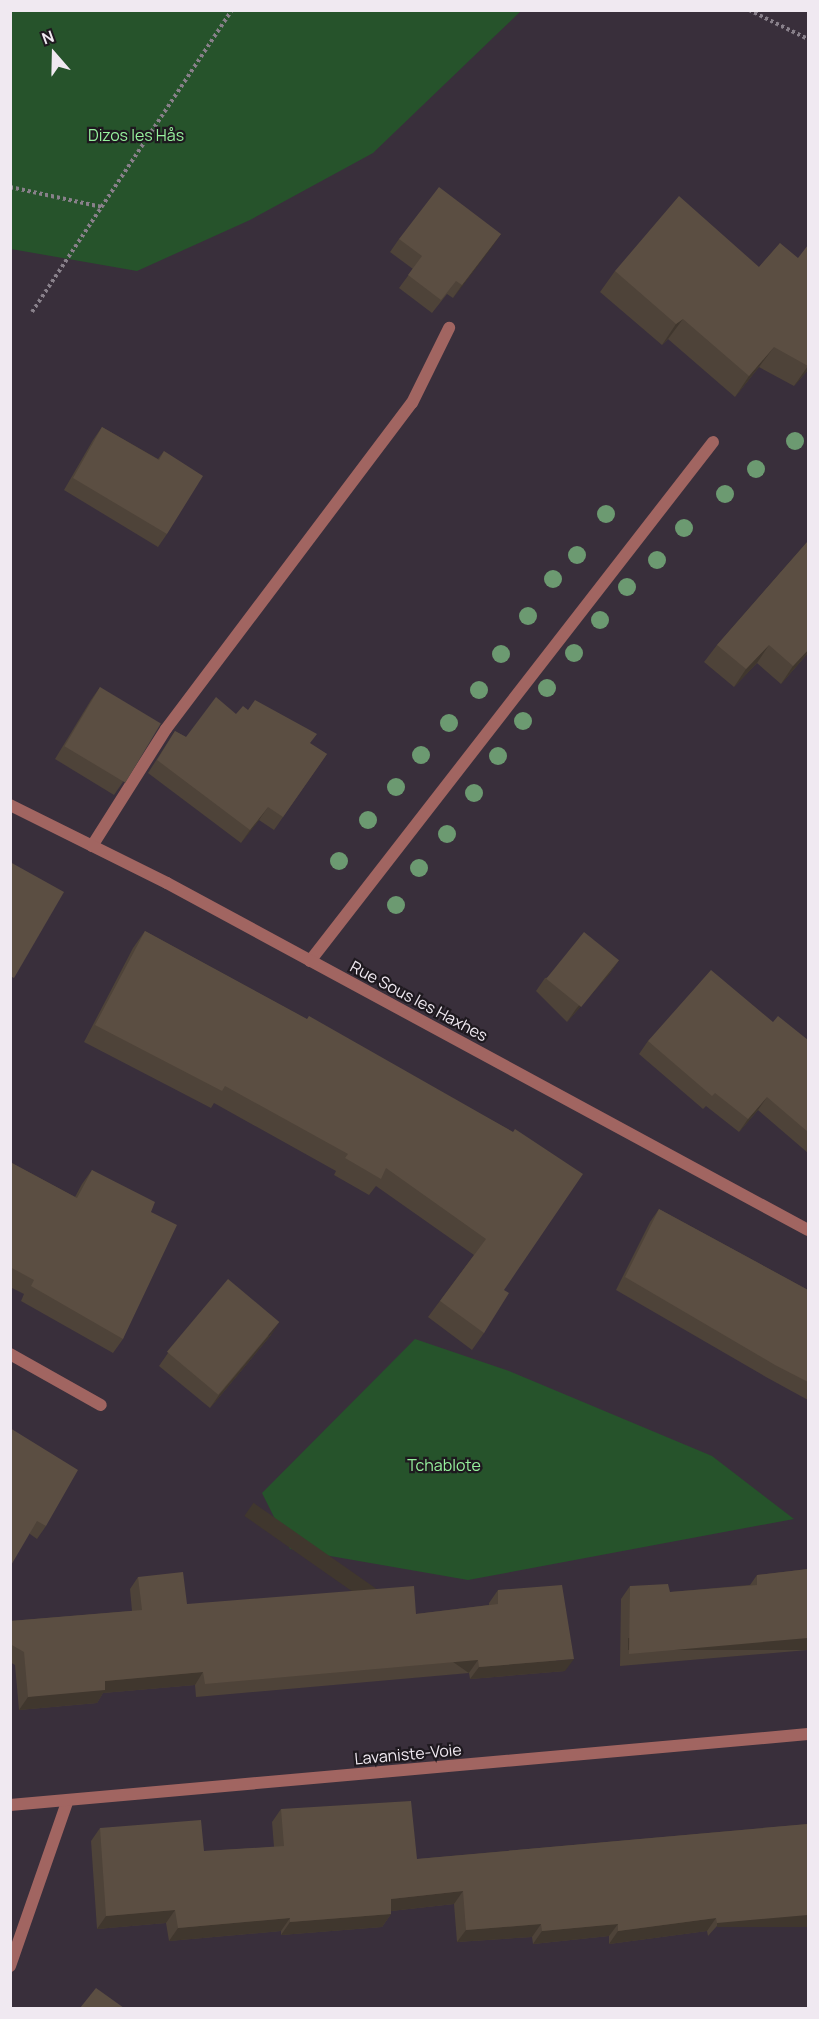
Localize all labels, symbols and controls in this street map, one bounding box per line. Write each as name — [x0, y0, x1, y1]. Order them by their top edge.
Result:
north arrow — [24, 24, 84, 84]
text: N — [39, 25, 57, 49]
park label: Dizos les Hås — [88, 125, 184, 145]
street label: Rue Sous les Haxhes — [347, 957, 491, 1045]
park label: Tchablote — [407, 1455, 481, 1475]
street label: Lavaniste-Voie — [354, 1740, 462, 1768]

